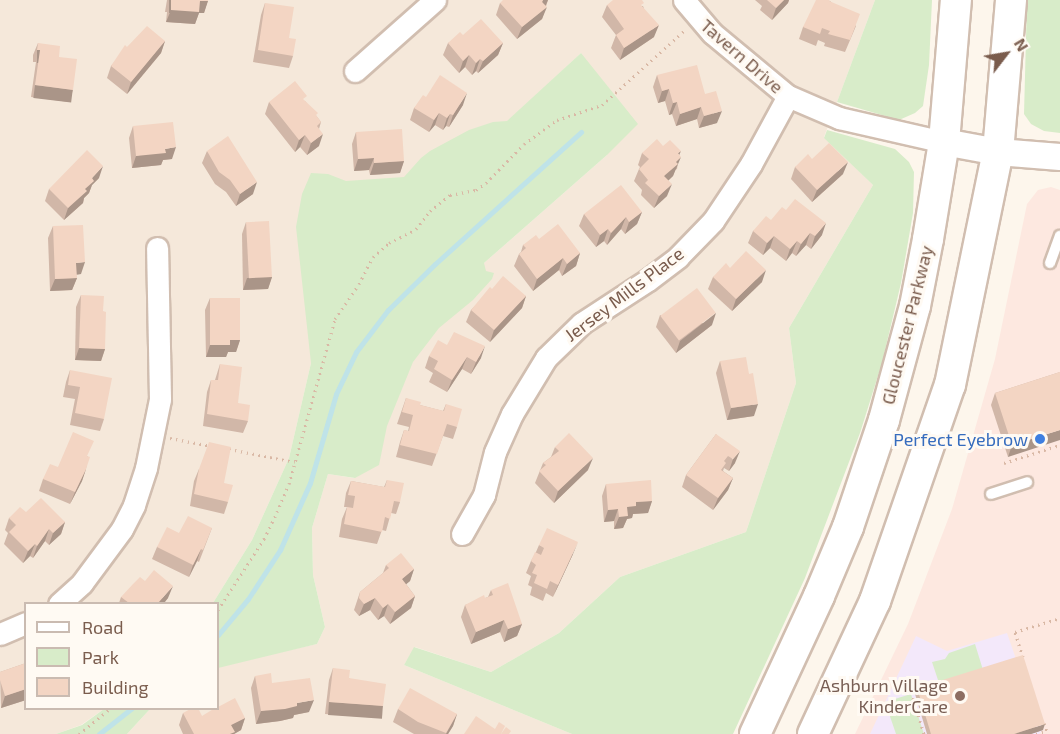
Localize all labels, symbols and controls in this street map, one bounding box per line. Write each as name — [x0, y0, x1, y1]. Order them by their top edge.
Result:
street label: Tavern Drive — [696, 14, 788, 98]
north arrow — [976, 24, 1036, 84]
text: N — [1011, 35, 1033, 54]
street label: Jersey Mills Place — [560, 242, 688, 346]
street label: Gloucester Parkway — [877, 243, 937, 407]
place label: Perfect Eyebrow — [893, 428, 1028, 450]
marker: Perfect Eyebrow — [1033, 432, 1047, 446]
legend — [24, 602, 219, 710]
text: Road — [82, 616, 123, 638]
text: Park — [82, 646, 119, 668]
place label: Ashburn Village KinderCare — [819, 675, 948, 718]
text: Building — [82, 676, 149, 698]
marker: Ashburn Village KinderCare — [953, 689, 967, 703]

